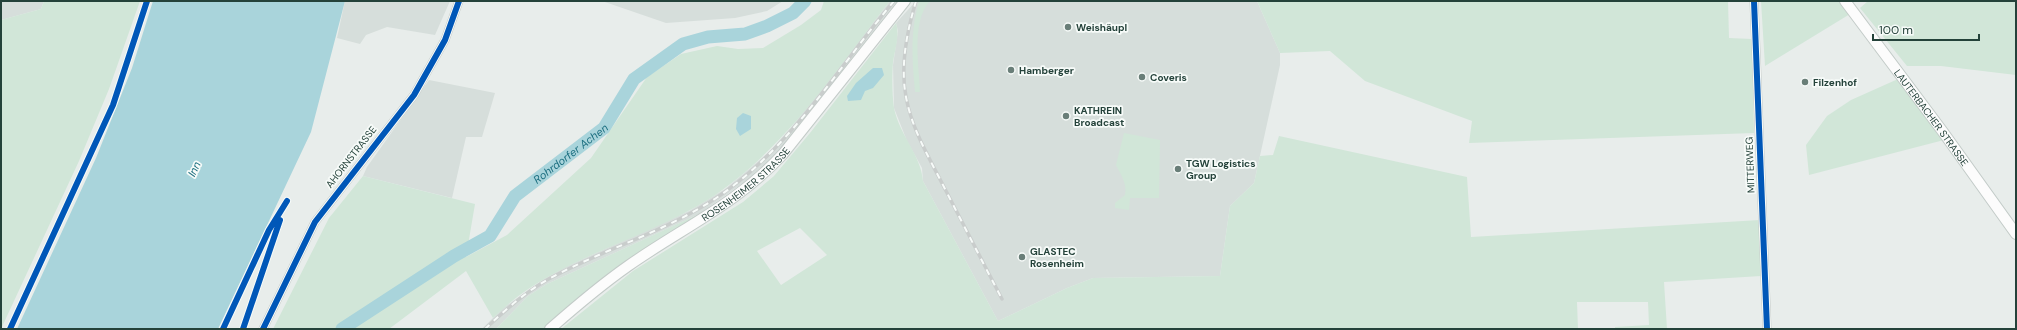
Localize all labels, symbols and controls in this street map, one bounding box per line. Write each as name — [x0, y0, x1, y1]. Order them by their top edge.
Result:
scale bar — [1873, 16, 1979, 42]
place label: Weishäupl — [1076, 21, 1127, 34]
marker: Weishäupl — [1063, 22, 1073, 32]
text: 100 m — [1879, 22, 1913, 38]
place label: Hamberger — [1019, 64, 1074, 77]
marker: Hamberger — [1006, 65, 1016, 75]
street label: LAUTERBACHER STRASSE — [1892, 66, 1972, 169]
place label: Coveris — [1150, 71, 1187, 84]
marker: Coveris — [1137, 72, 1147, 82]
place label: Filzenhof — [1813, 76, 1857, 89]
marker: Filzenhof — [1800, 77, 1810, 87]
place label: KATHREIN Broadcast — [1074, 104, 1124, 129]
marker: KATHREIN Broadcast — [1061, 111, 1071, 121]
water label: Rohrdorfer Achen — [530, 121, 611, 187]
street label: AHORNSTRASSE — [323, 123, 379, 191]
street label: MITTERWEG — [1743, 137, 1757, 193]
street label: ROSENHEIMER STRASSE — [699, 144, 793, 224]
place label: TGW Logistics Group — [1186, 157, 1256, 182]
water label: Inn — [184, 159, 204, 179]
marker: TGW Logistics Group — [1173, 164, 1183, 174]
place label: GLASTEC Rosenheim — [1030, 245, 1084, 270]
marker: GLASTEC Rosenheim — [1017, 252, 1027, 262]

